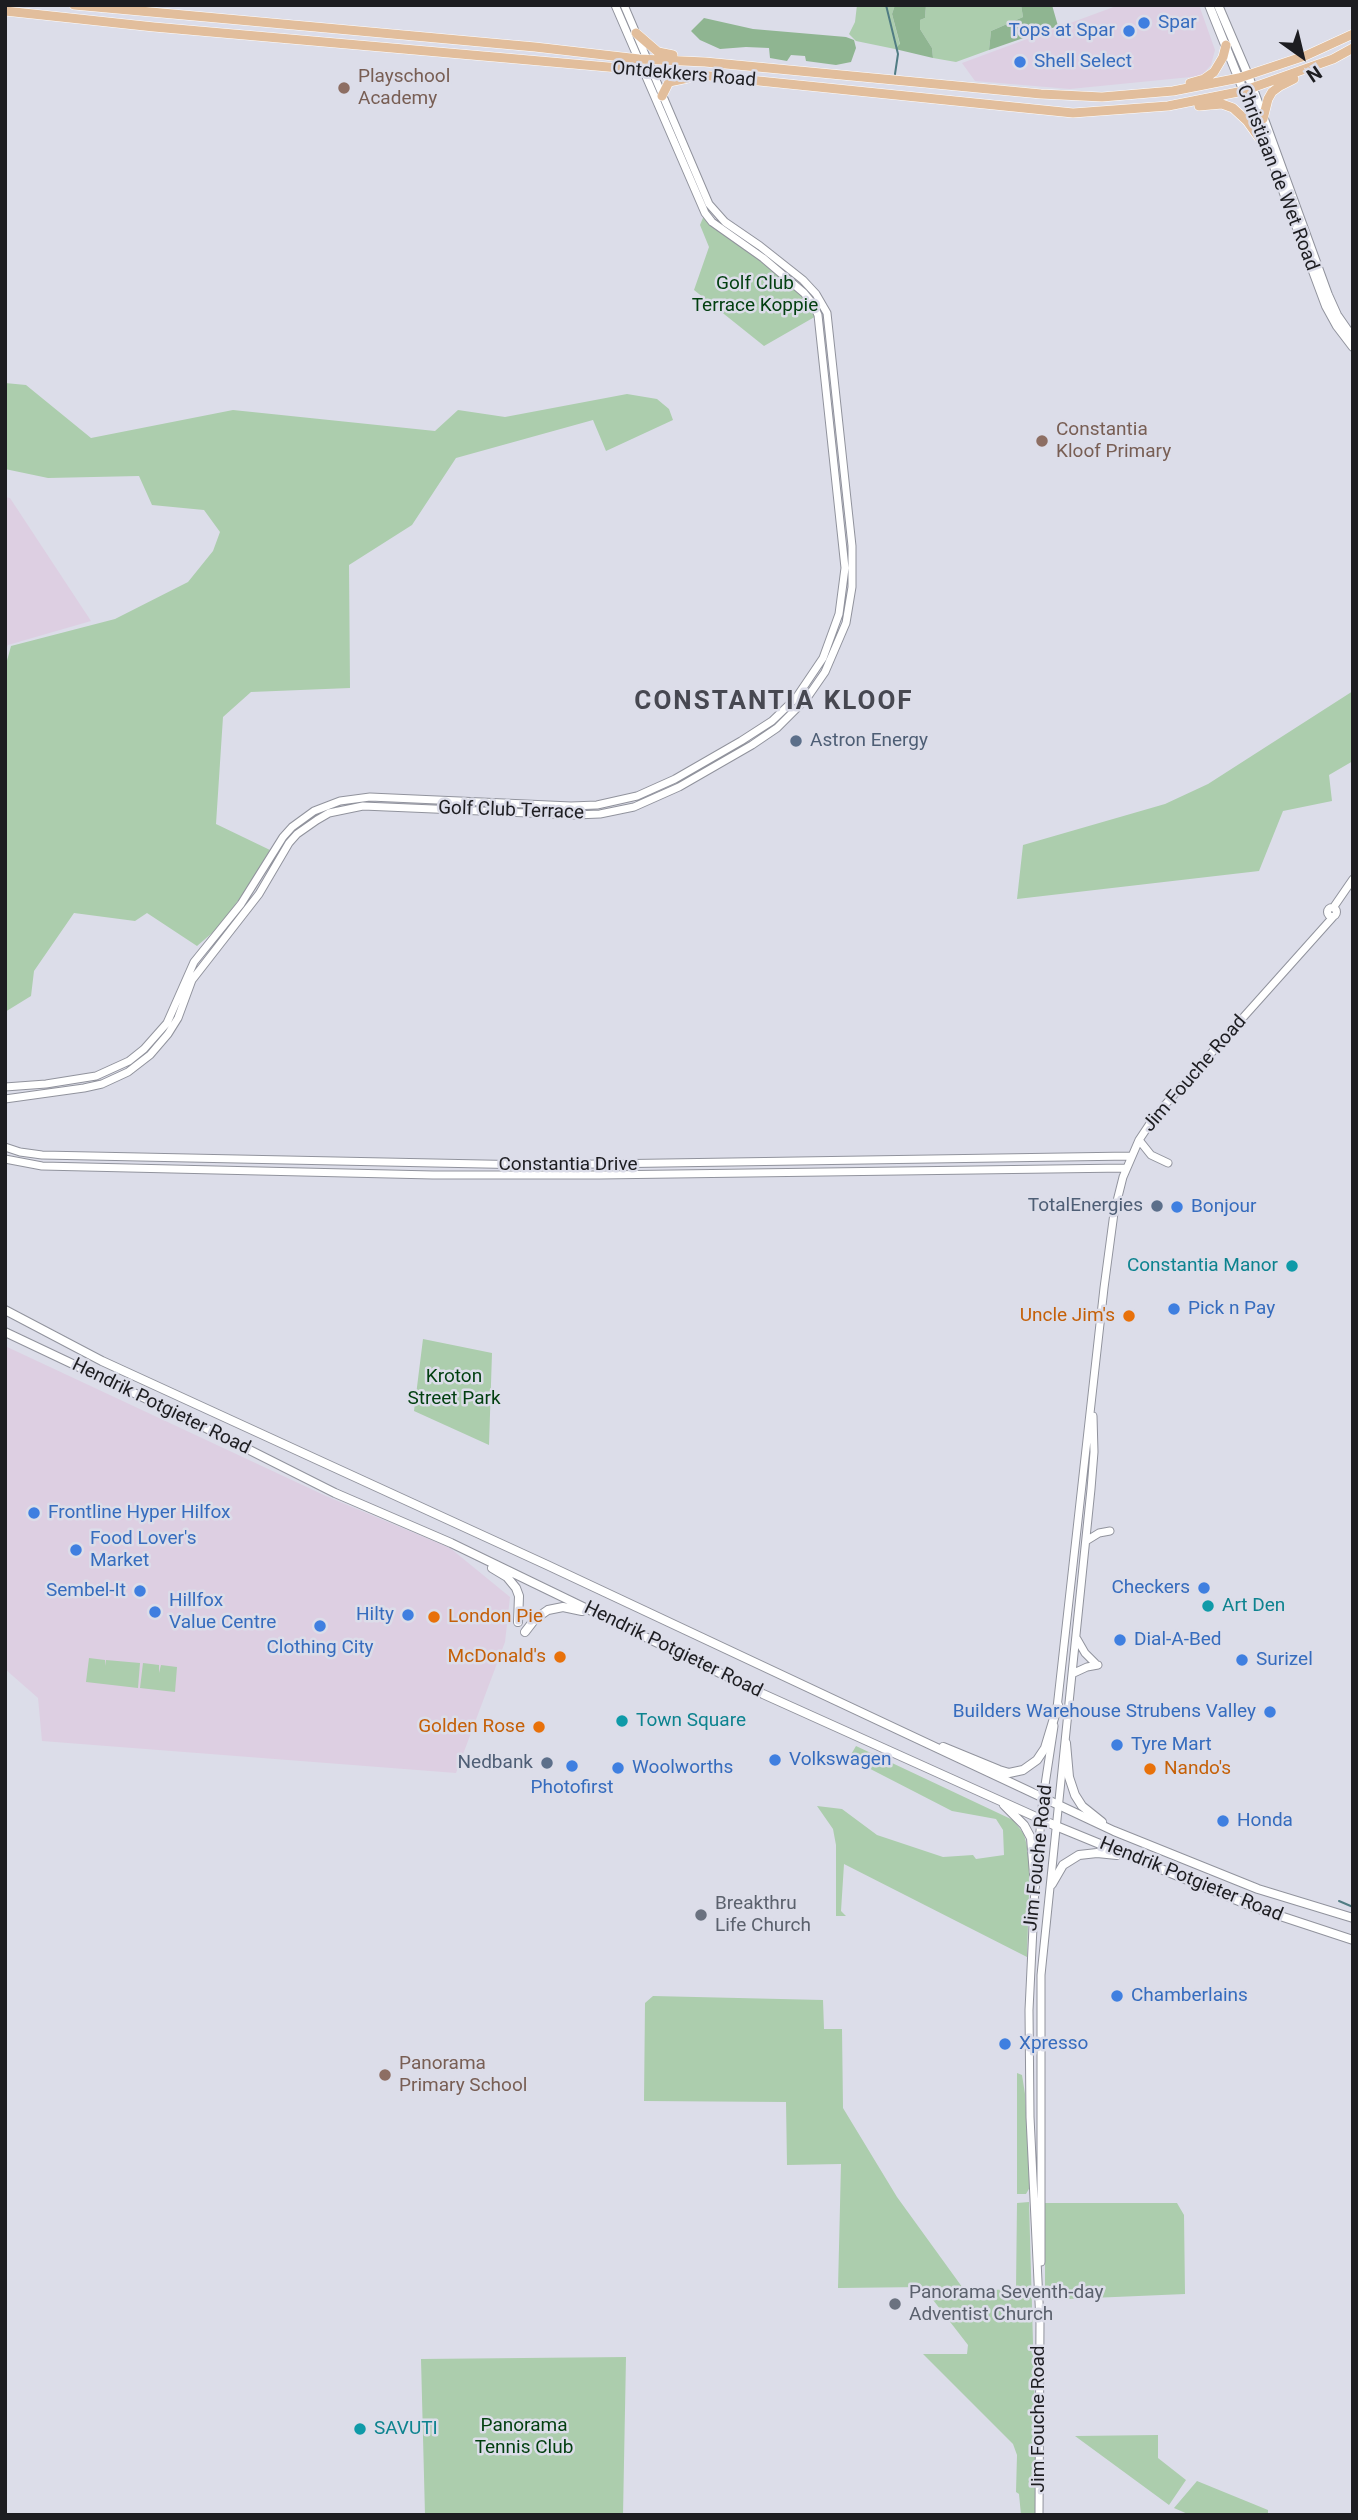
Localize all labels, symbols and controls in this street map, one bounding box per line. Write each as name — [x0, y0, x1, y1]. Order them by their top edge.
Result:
place label: Spar — [1158, 12, 1197, 34]
marker: Spar — [1136, 15, 1152, 31]
place label: Tops at Spar — [1009, 20, 1115, 42]
north arrow — [1267, 21, 1337, 91]
marker: Tops at Spar — [1121, 23, 1137, 39]
place label: Shell Select — [1034, 51, 1132, 73]
marker: Shell Select — [1012, 54, 1028, 70]
street label: Ontdekkers Road — [611, 57, 757, 93]
text: N — [1302, 61, 1326, 87]
place label: Playschool Academy — [358, 66, 450, 110]
marker: Playschool Academy — [336, 80, 352, 96]
street label: Christiaan de Wet Road — [1231, 82, 1323, 274]
park label: Golf Club Terrace Koppie — [692, 273, 818, 317]
place label: Constantia Kloof Primary — [1056, 419, 1171, 463]
marker: Constantia Kloof Primary — [1034, 433, 1050, 449]
district label: CONSTANTIA KLOOF — [636, 686, 912, 718]
place label: Astron Energy — [810, 730, 928, 752]
marker: Astron Energy — [788, 733, 804, 749]
street label: Golf Club Terrace — [438, 797, 584, 825]
street label: Jim Fouche Road — [1138, 1011, 1252, 1137]
street label: Constantia Drive — [498, 1154, 638, 1176]
place label: TotalEnergies — [1028, 1195, 1143, 1217]
place label: Bonjour — [1191, 1196, 1256, 1218]
marker: TotalEnergies — [1149, 1198, 1165, 1214]
marker: Bonjour — [1169, 1199, 1185, 1215]
place label: Constantia Manor — [1127, 1255, 1278, 1277]
marker: Constantia Manor — [1284, 1258, 1300, 1274]
place label: Pick n Pay — [1188, 1298, 1275, 1320]
marker: Pick n Pay — [1166, 1301, 1182, 1317]
place label: Uncle Jim's — [1020, 1305, 1115, 1327]
marker: Uncle Jim's — [1121, 1308, 1137, 1324]
street label: Hendrik Potgieter Road — [68, 1354, 254, 1460]
park label: Kroton Street Park — [407, 1366, 501, 1410]
place label: Frontline Hyper Hilfox — [48, 1502, 230, 1524]
marker: Frontline Hyper Hilfox — [26, 1505, 42, 1521]
place label: Food Lover's Market — [90, 1528, 196, 1572]
marker: Food Lover's Market — [68, 1542, 84, 1558]
place label: Checkers — [1111, 1577, 1190, 1599]
place label: Sembel-It — [46, 1580, 126, 1602]
marker: Checkers — [1196, 1580, 1212, 1596]
marker: Sembel-It — [132, 1583, 148, 1599]
place label: Hillfox Value Centre — [169, 1590, 276, 1634]
place label: Art Den — [1222, 1595, 1285, 1617]
street label: Hendrik Potgieter Road — [580, 1597, 766, 1703]
marker: Art Den — [1200, 1598, 1216, 1614]
marker: Hillfox Value Centre — [147, 1604, 163, 1620]
place label: Hilty — [356, 1604, 394, 1626]
place label: London Pie — [448, 1606, 543, 1628]
marker: Hilty — [400, 1607, 416, 1623]
marker: London Pie — [426, 1609, 442, 1625]
marker: Clothing City — [312, 1618, 328, 1634]
place label: Dial-A-Bed — [1134, 1629, 1222, 1651]
marker: Dial-A-Bed — [1112, 1632, 1128, 1648]
place label: Clothing City — [266, 1637, 374, 1659]
place label: McDonald's — [448, 1646, 546, 1668]
marker: McDonald's — [552, 1649, 568, 1665]
place label: Surizel — [1256, 1649, 1313, 1671]
marker: Surizel — [1234, 1652, 1250, 1668]
place label: Builders Warehouse Strubens Valley — [953, 1701, 1256, 1723]
marker: Builders Warehouse Strubens Valley — [1262, 1704, 1278, 1720]
place label: Town Square — [636, 1710, 746, 1732]
marker: Town Square — [614, 1713, 630, 1729]
place label: Golden Rose — [418, 1716, 525, 1738]
marker: Golden Rose — [531, 1719, 547, 1735]
place label: Tyre Mart — [1131, 1734, 1212, 1756]
marker: Tyre Mart — [1109, 1737, 1125, 1753]
place label: Volkswagen — [789, 1749, 891, 1771]
place label: Nedbank — [458, 1752, 533, 1774]
marker: Volkswagen — [767, 1752, 783, 1768]
marker: Nedbank — [539, 1755, 555, 1771]
place label: Woolworths — [632, 1757, 733, 1779]
marker: Photofirst — [564, 1758, 580, 1774]
place label: Nando's — [1164, 1758, 1231, 1780]
marker: Woolworths — [610, 1760, 626, 1776]
marker: Nando's — [1142, 1761, 1158, 1777]
place label: Photofirst — [530, 1777, 614, 1799]
street label: Jim Fouche Road — [1020, 1784, 1058, 1932]
place label: Honda — [1237, 1810, 1293, 1832]
marker: Honda — [1215, 1813, 1231, 1829]
street label: Hendrik Potgieter Road — [1096, 1833, 1286, 1927]
place label: Breakthru Life Church — [715, 1893, 811, 1937]
marker: Breakthru Life Church — [693, 1907, 709, 1923]
place label: Chamberlains — [1131, 1985, 1248, 2007]
marker: Chamberlains — [1109, 1988, 1125, 2004]
place label: Xpresso — [1019, 2033, 1088, 2055]
marker: Xpresso — [997, 2036, 1013, 2052]
place label: Panorama Primary School — [399, 2053, 527, 2097]
marker: Panorama Primary School — [377, 2067, 393, 2083]
place label: Panorama Seventh-day Adventist Church — [909, 2282, 1103, 2326]
marker: Panorama Seventh-day Adventist Church — [887, 2296, 903, 2312]
street label: Jim Fouche Road — [1028, 2346, 1050, 2492]
park label: Panorama Tennis Club — [475, 2415, 573, 2459]
place label: SAVUTI — [374, 2418, 438, 2440]
marker: SAVUTI — [352, 2421, 368, 2437]

